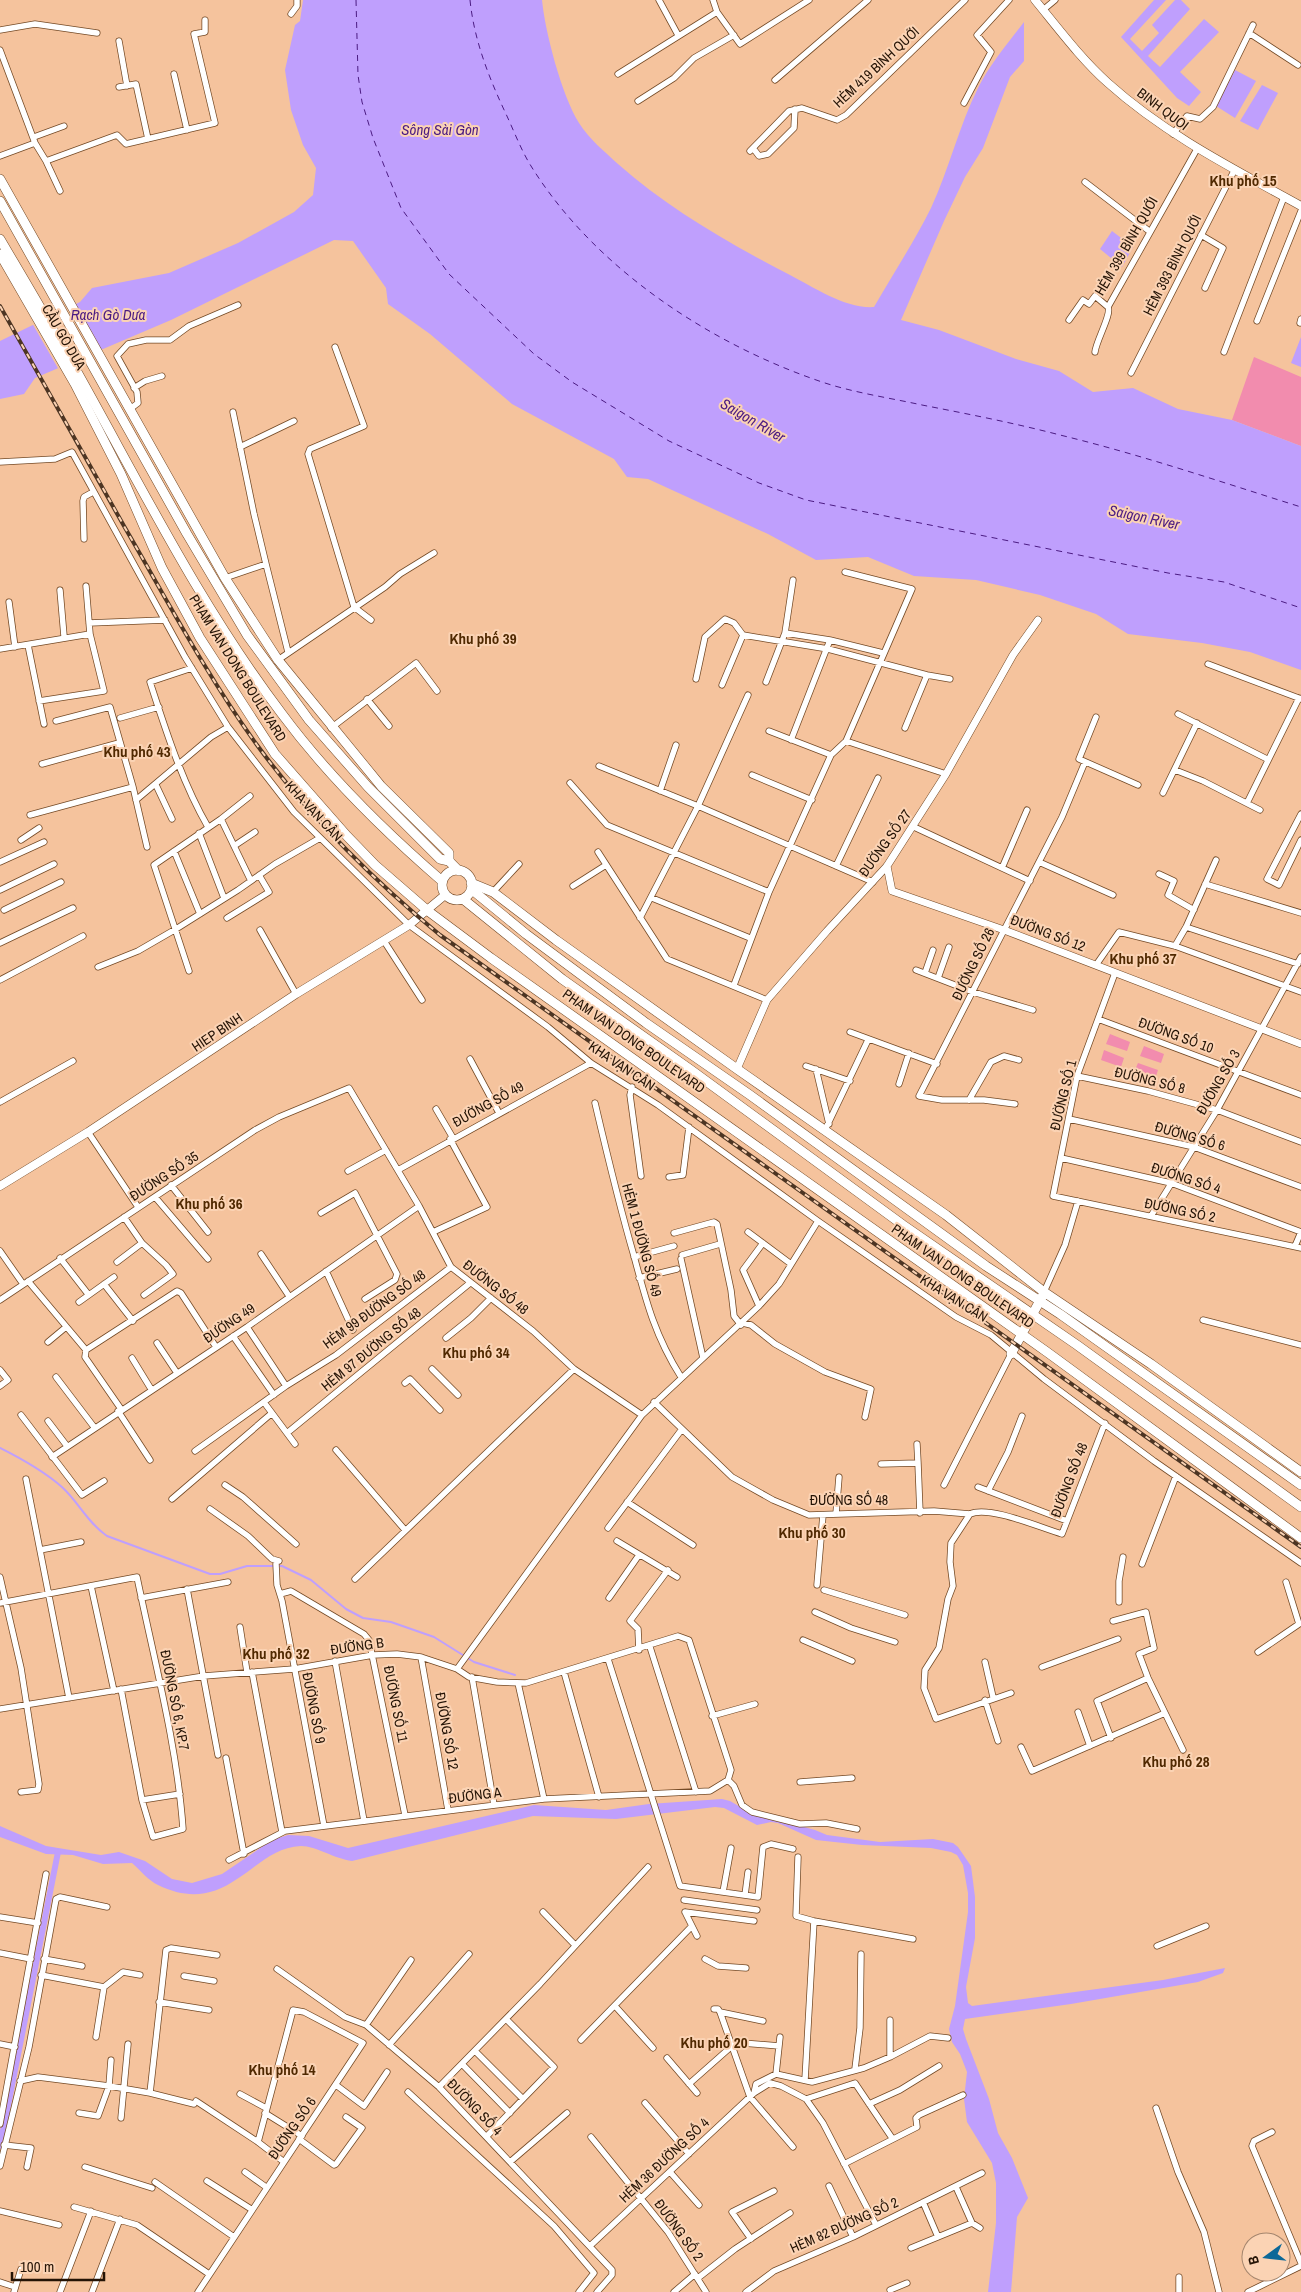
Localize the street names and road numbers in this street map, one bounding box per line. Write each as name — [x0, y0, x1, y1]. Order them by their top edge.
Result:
street label: HẺM 419 BÌNH QUỚI — [829, 23, 923, 111]
street label: BINH QUOI — [1134, 84, 1192, 134]
street label: HẺM 399 BÌNH QUỚI — [1090, 193, 1162, 299]
street label: HẺM 393 BÌNH QUỚI — [1139, 211, 1205, 319]
street label: CẦU GÒ DƯA — [38, 301, 91, 373]
street label: PHAM VAN DONG BOULEVARD — [185, 591, 291, 745]
street label: KHA VẠN CÂN — [281, 777, 347, 845]
street label: ĐƯỜNG SỐ 27 — [854, 805, 915, 880]
street label: ĐƯỜNG SỐ 12 — [1008, 910, 1088, 955]
street label: ĐƯỜNG SỐ 26 — [947, 924, 998, 1003]
street label: PHAM VAN DONG BOULEVARD — [559, 985, 709, 1097]
street label: HIEP BINH — [188, 1009, 246, 1055]
street label: ĐƯỜNG SỐ 10 — [1136, 1012, 1216, 1057]
street label: KHA VẠN CÂN — [585, 1037, 659, 1095]
street label: ĐƯỜNG SỐ 3 — [1191, 1046, 1244, 1118]
street label: ĐƯỜNG SỐ 1 — [1045, 1057, 1081, 1132]
street label: ĐƯỜNG SỐ 8 — [1113, 1062, 1187, 1097]
street label: ĐƯỜNG SỐ 49 — [449, 1076, 527, 1131]
street label: ĐƯỜNG SỐ 6 — [1153, 1116, 1227, 1155]
street label: ĐƯỜNG SỐ 35 — [126, 1146, 202, 1205]
street label: ĐƯỜNG SỐ 4 — [1149, 1157, 1224, 1198]
street label: HẺM 1 ĐƯỜNG SỐ 49 — [618, 1181, 667, 1299]
street label: ĐƯỜNG SỐ 2 — [1143, 1193, 1217, 1226]
street label: PHAM VAN DONG BOULEVARD — [888, 1220, 1038, 1332]
street label: ĐƯỜNG SỐ 48 — [460, 1255, 533, 1318]
street label: HẺM 99 ĐƯỜNG SỐ 48 — [318, 1265, 429, 1352]
street label: KHA VẠN CÂN — [917, 1270, 991, 1326]
street label: ĐƯỜNG 49 — [200, 1299, 258, 1347]
street label: HẺM 97 ĐƯỜNG SỐ 48 — [317, 1302, 425, 1395]
street label: ĐƯỜNG SỐ 48 — [1046, 1440, 1091, 1520]
street label: ĐƯỜNG SỐ 48 — [810, 1490, 888, 1509]
street label: ĐƯỜNG B — [329, 1633, 385, 1659]
street label: ĐƯỜNG SỐ 6, KP.7 — [156, 1648, 195, 1752]
street label: ĐƯỜNG SỐ 11 — [380, 1664, 413, 1744]
street label: ĐƯỜNG SỐ 9 — [298, 1671, 331, 1745]
street label: ĐƯỜNG SỐ 12 — [431, 1691, 464, 1771]
street label: ĐƯỜNG A — [448, 1783, 503, 1807]
street label: ĐƯỜNG SỐ 4 — [443, 2074, 508, 2140]
street label: ĐƯỜNG SỐ 6 — [263, 2093, 320, 2163]
street label: HẺM 36 ĐƯỜNG SỐ 4 — [614, 2112, 713, 2206]
street label: HẺM 82 ĐƯỜNG SỐ 2 — [787, 2192, 901, 2257]
street label: ĐƯỜNG SỐ 2 — [651, 2195, 708, 2264]

